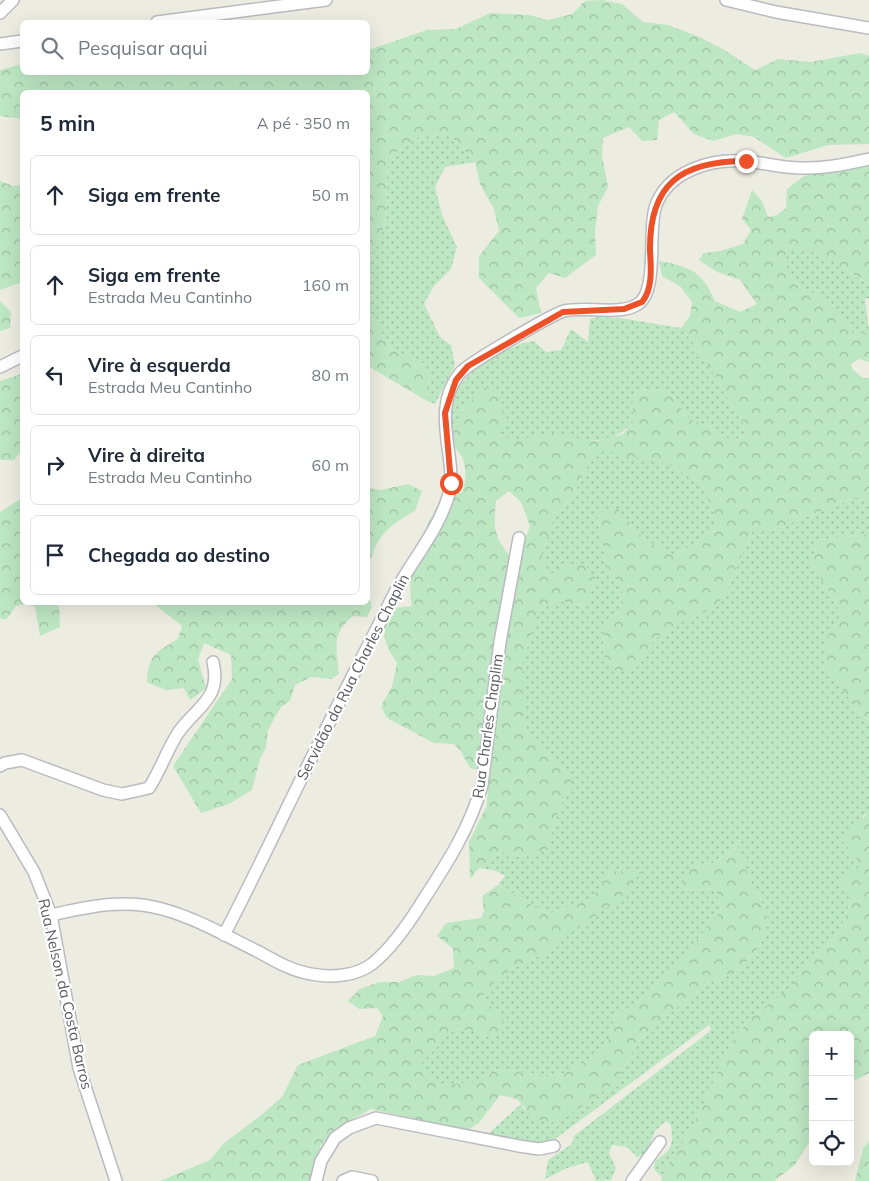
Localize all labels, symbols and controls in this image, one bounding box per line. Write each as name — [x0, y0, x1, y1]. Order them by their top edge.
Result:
search box — [20, 20, 370, 75]
icon: search — [38, 34, 66, 62]
text: Pesquisar aqui — [78, 36, 208, 60]
text: 5 min — [40, 110, 95, 136]
text: A pé · 350 m — [257, 113, 350, 133]
route end — [735, 150, 758, 173]
icon: ahead — [41, 181, 69, 209]
text: Siga em frente — [88, 183, 220, 207]
text: 50 m — [312, 185, 349, 205]
text: Siga em frente — [88, 263, 220, 287]
icon: ahead — [41, 271, 69, 299]
text: 160 m — [302, 275, 349, 295]
text: Estrada Meu Cantinho — [88, 287, 252, 307]
text: Vire à esquerda — [88, 353, 231, 377]
icon: left — [41, 361, 69, 389]
text: 80 m — [312, 365, 349, 385]
text: Estrada Meu Cantinho — [88, 377, 252, 397]
text: Vire à direita — [88, 443, 205, 467]
icon: right — [41, 451, 69, 479]
text: 60 m — [312, 455, 349, 475]
text: Estrada Meu Cantinho — [88, 467, 252, 487]
route start — [440, 472, 463, 495]
icon: arrive — [41, 541, 69, 569]
text: Chegada ao destino — [88, 543, 270, 567]
street label: Servidão da Rua Charles Chaplin — [292, 571, 413, 783]
street label: Rua Charles Chaplim — [468, 652, 507, 799]
street label: Rua Nelson da Costa Barros — [34, 897, 97, 1091]
map controls — [809, 1031, 854, 1166]
button: + — [809, 1031, 854, 1076]
button: − — [809, 1076, 854, 1121]
button: locate — [809, 1121, 854, 1166]

